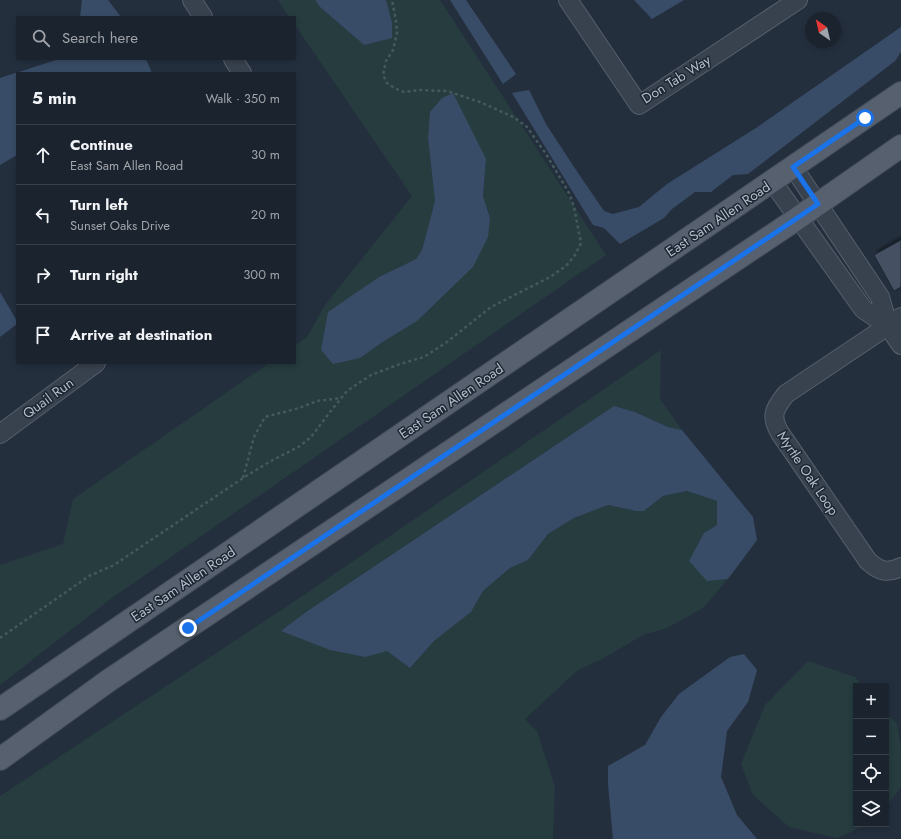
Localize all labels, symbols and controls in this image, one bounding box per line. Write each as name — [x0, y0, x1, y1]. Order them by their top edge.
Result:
north arrow — [805, 12, 841, 48]
search box — [16, 16, 296, 60]
icon: search — [30, 27, 52, 49]
text: Search here — [62, 27, 138, 49]
street label: Don Tab Way — [638, 49, 715, 108]
text: 5 min — [32, 86, 76, 110]
text: Walk · 350 m — [205, 89, 280, 108]
route start — [856, 109, 874, 127]
text: Continue — [70, 134, 133, 156]
icon: ahead — [32, 144, 54, 166]
text: 30 m — [251, 145, 280, 164]
text: East Sam Allen Road — [70, 156, 183, 175]
street label: East Sam Allen Road — [662, 177, 774, 261]
text: Turn left — [70, 194, 128, 216]
icon: left — [32, 204, 54, 226]
text: 20 m — [251, 205, 280, 224]
text: Sunset Oaks Drive — [70, 216, 170, 235]
icon: right — [32, 264, 54, 286]
text: Turn right — [70, 264, 138, 286]
text: 300 m — [243, 265, 280, 284]
icon: arrive — [32, 324, 54, 346]
text: Arrive at destination — [70, 324, 212, 346]
street label: East Sam Allen Road — [395, 359, 507, 443]
street label: Quail Run — [18, 373, 78, 423]
street label: Myrtle Oak Loop — [772, 427, 844, 519]
street label: East Sam Allen Road — [127, 542, 239, 626]
route end — [179, 619, 197, 637]
map controls — [853, 683, 889, 827]
button: + — [853, 683, 889, 719]
button: − — [853, 719, 889, 755]
button: locate — [853, 755, 889, 791]
button: layers — [853, 791, 889, 827]

